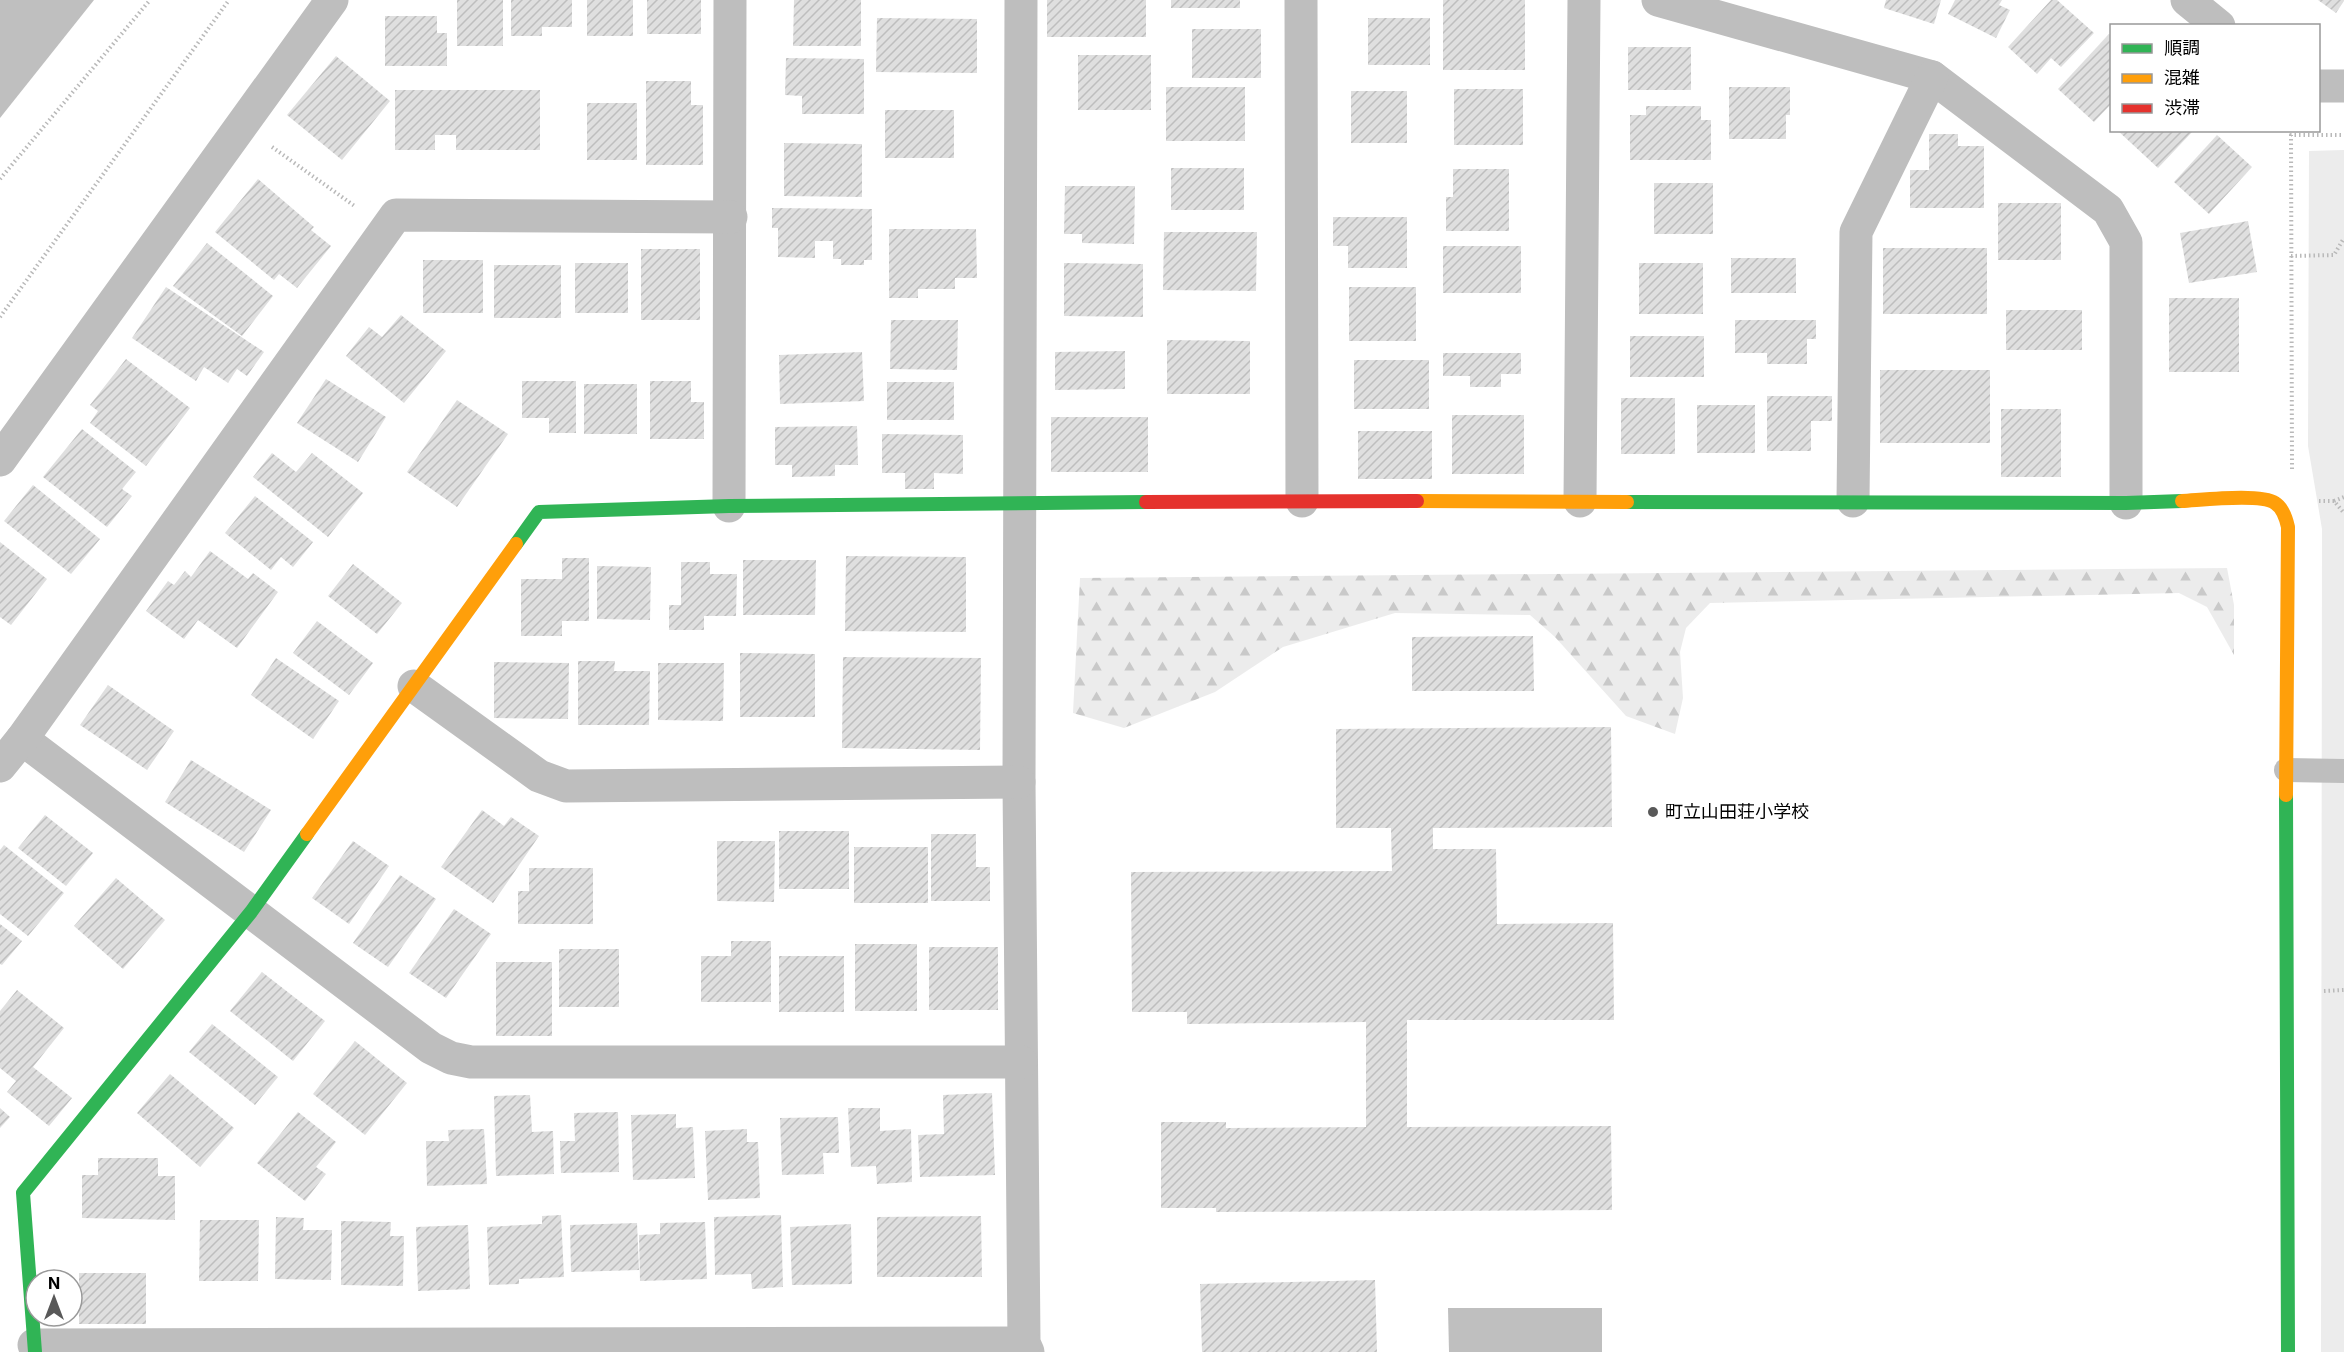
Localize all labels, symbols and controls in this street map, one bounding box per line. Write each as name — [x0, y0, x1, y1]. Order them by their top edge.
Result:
legend — [2110, 24, 2320, 132]
text: 順調 — [2164, 37, 2200, 58]
text: 混雑 — [2164, 67, 2200, 88]
text: 渋滞 — [2164, 97, 2200, 118]
place label: 町立山田荘小学校 — [1665, 801, 1809, 822]
marker: 町立山田荘小学校 — [1646, 805, 1660, 819]
north arrow — [24, 1268, 84, 1328]
text: N — [48, 1273, 60, 1293]

